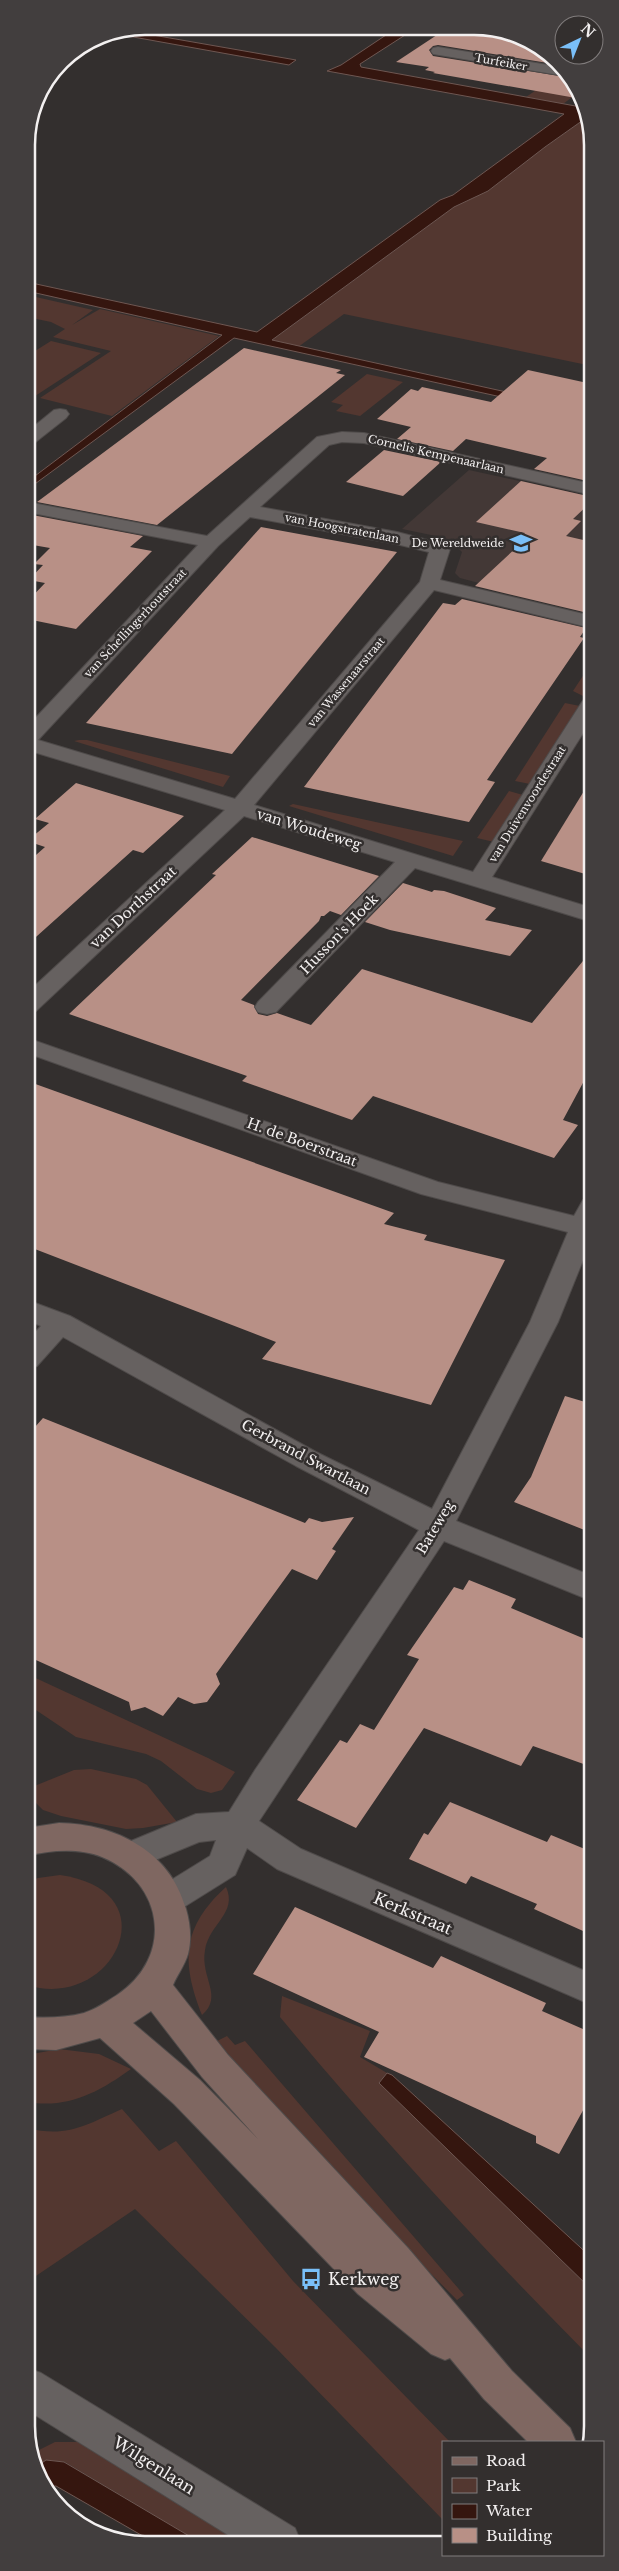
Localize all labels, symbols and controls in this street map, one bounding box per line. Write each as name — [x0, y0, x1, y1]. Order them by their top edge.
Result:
north arrow — [554, 15, 604, 65]
text: N — [577, 19, 599, 42]
street label: Turfeiker — [474, 50, 529, 74]
street label: Cornelis Kempenaarlaan — [367, 432, 506, 477]
street label: van Hoogstratenlaan — [284, 510, 401, 546]
school or university icon: De Wereldweide — [508, 530, 534, 556]
place label: De Wereldweide — [412, 536, 504, 550]
street label: van Schellingerhoutstraat — [81, 565, 190, 680]
street label: van Wassenaarstraat — [304, 634, 388, 730]
street label: van Duivenvoordestraat — [485, 742, 569, 865]
street label: van Woudeweg — [254, 805, 364, 854]
street label: van Dorthstraat — [86, 862, 181, 952]
street label: Husson's Hoek — [296, 890, 382, 978]
street label: H. de Boerstraat — [244, 1114, 360, 1171]
street label: Gerbrand Swartlaan — [238, 1415, 374, 1499]
street label: Bateweg — [412, 1496, 458, 1557]
street label: Kerkstraat — [371, 1887, 455, 1939]
bus stop icon: Kerkweg — [298, 2266, 324, 2292]
place label: Kerkweg — [328, 2269, 399, 2289]
street label: Wilgenlaan — [108, 2431, 199, 2498]
legend — [442, 2441, 604, 2556]
text: Road — [486, 2451, 526, 2470]
text: Park — [486, 2476, 522, 2495]
text: Water — [485, 2501, 533, 2520]
text: Building — [486, 2526, 553, 2545]

